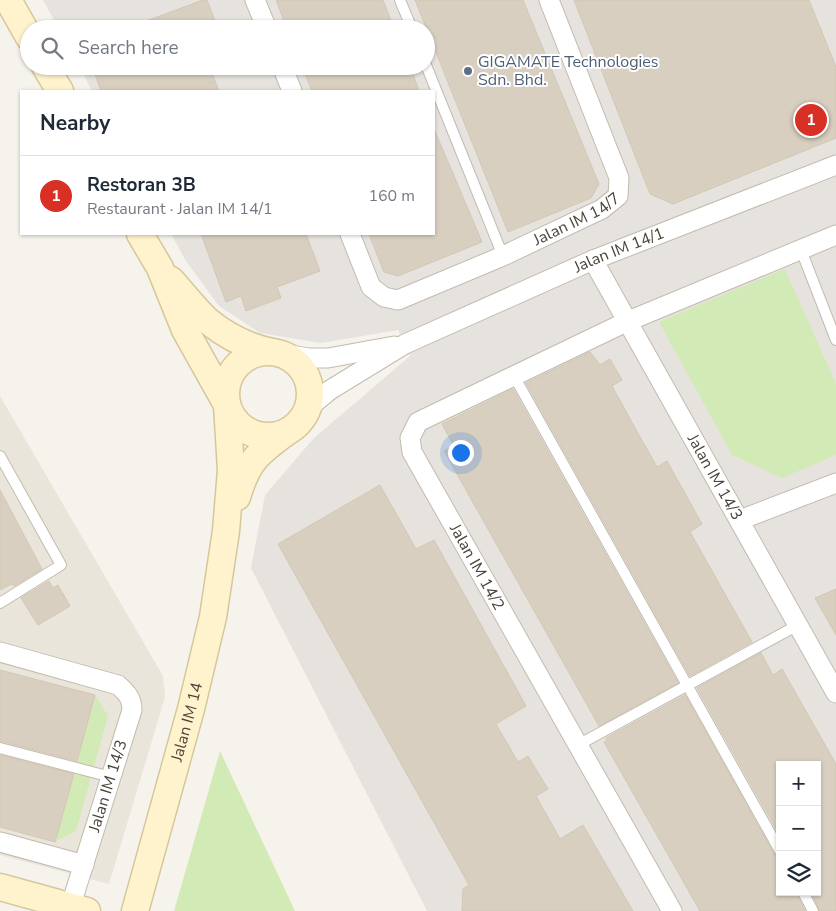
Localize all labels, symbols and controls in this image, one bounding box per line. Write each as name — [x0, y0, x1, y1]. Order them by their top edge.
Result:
search box — [20, 20, 435, 75]
icon: search — [38, 34, 66, 62]
text: Search here — [78, 35, 179, 61]
place label: GIGAMATE Technologies Sdn. Bhd. — [478, 51, 658, 91]
marker: GIGAMATE Technologies Sdn. Bhd. — [462, 65, 474, 77]
pin: 1 — [795, 101, 827, 139]
text: Nearby — [40, 109, 110, 137]
text: Restoran 3B — [87, 172, 196, 198]
text: 1 — [51, 185, 61, 207]
text: 160 m — [368, 185, 415, 207]
street label: Jalan IM 14/7 — [529, 188, 625, 251]
text: Restaurant · Jalan IM 14/1 — [87, 198, 273, 220]
street label: Jalan IM 14/1 — [569, 222, 667, 279]
street label: Jalan IM 14/3 — [681, 429, 748, 524]
your location — [448, 440, 474, 466]
street label: Jalan IM 14/2 — [444, 519, 510, 614]
street label: Jalan IM 14 — [166, 680, 208, 765]
street label: Jalan IM 14/3 — [83, 737, 132, 836]
map controls — [776, 761, 821, 896]
button: + — [776, 761, 821, 806]
button: − — [776, 806, 821, 851]
button: layers — [776, 851, 821, 896]

